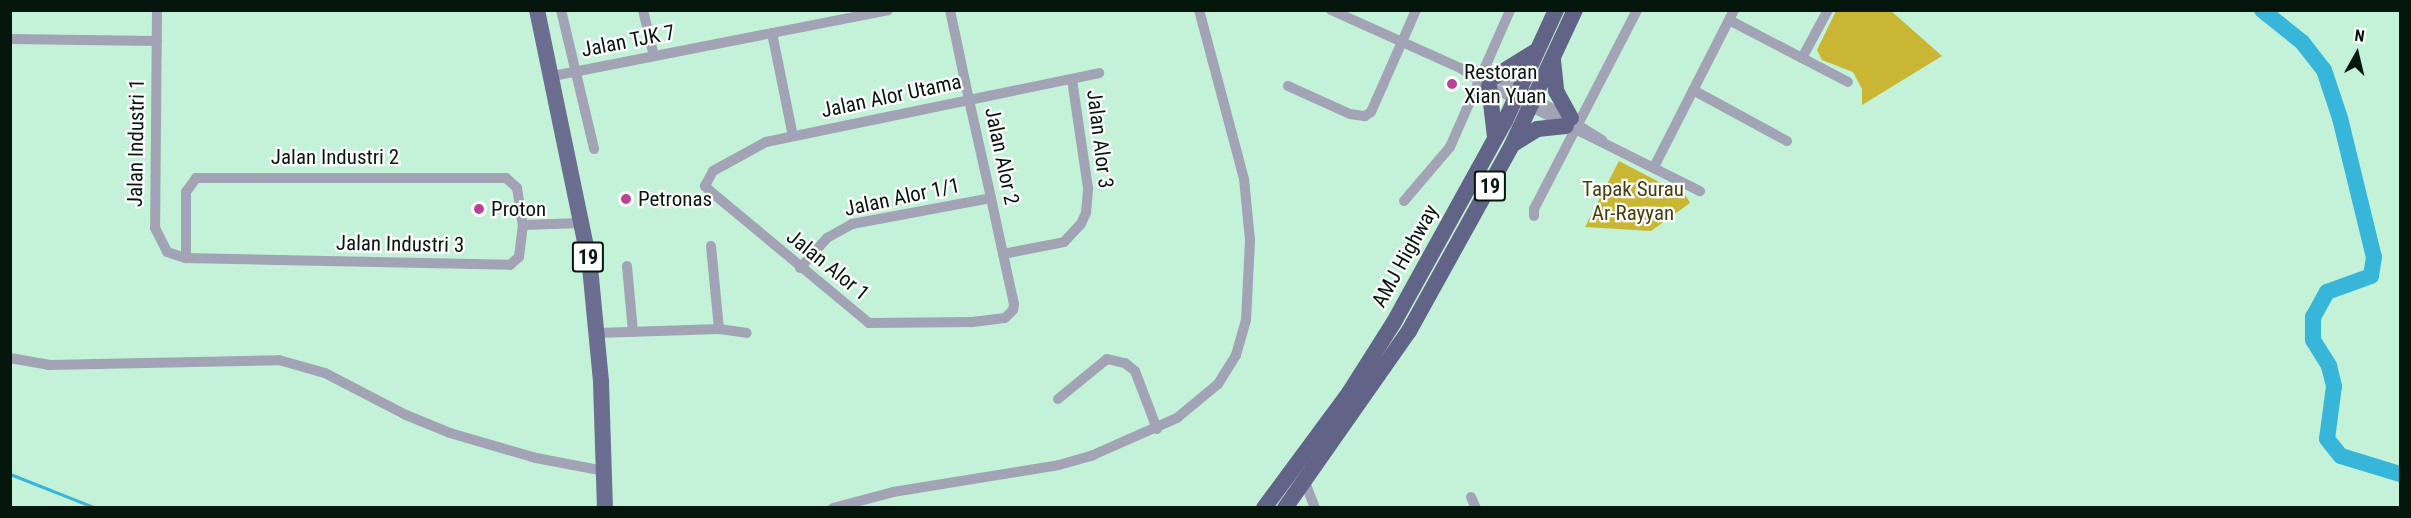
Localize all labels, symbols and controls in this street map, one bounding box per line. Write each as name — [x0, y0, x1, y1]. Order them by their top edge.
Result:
street label: Jalan TJK 7 — [579, 20, 677, 62]
north arrow — [2327, 24, 2387, 84]
text: N — [2353, 26, 2366, 46]
place label: Restoran Xian Yuan — [1464, 59, 1546, 109]
street label: Jalan Alor Utama — [819, 69, 963, 123]
marker: Restoran Xian Yuan — [1445, 77, 1459, 91]
street label: Jalan Industri 1 — [122, 79, 150, 207]
street label: Jalan Alor 3 — [1081, 88, 1119, 190]
street label: Jalan Alor 2 — [979, 105, 1025, 207]
street label: Jalan Industri 2 — [271, 144, 399, 170]
road number: 19 — [1474, 169, 1506, 203]
street label: Jalan Alor 1/1 — [842, 172, 962, 222]
park label: Tapak Surau Ar-Rayyan — [1582, 176, 1684, 226]
place label: Petronas — [638, 186, 712, 212]
marker: Petronas — [619, 192, 633, 206]
place label: Proton — [491, 196, 546, 222]
street label: AMJ Highway — [1366, 200, 1444, 312]
marker: Proton — [472, 202, 486, 216]
street label: Jalan Alor 1 — [782, 224, 874, 306]
street label: Jalan Industri 3 — [336, 230, 464, 258]
road number: 19 — [572, 240, 604, 274]

